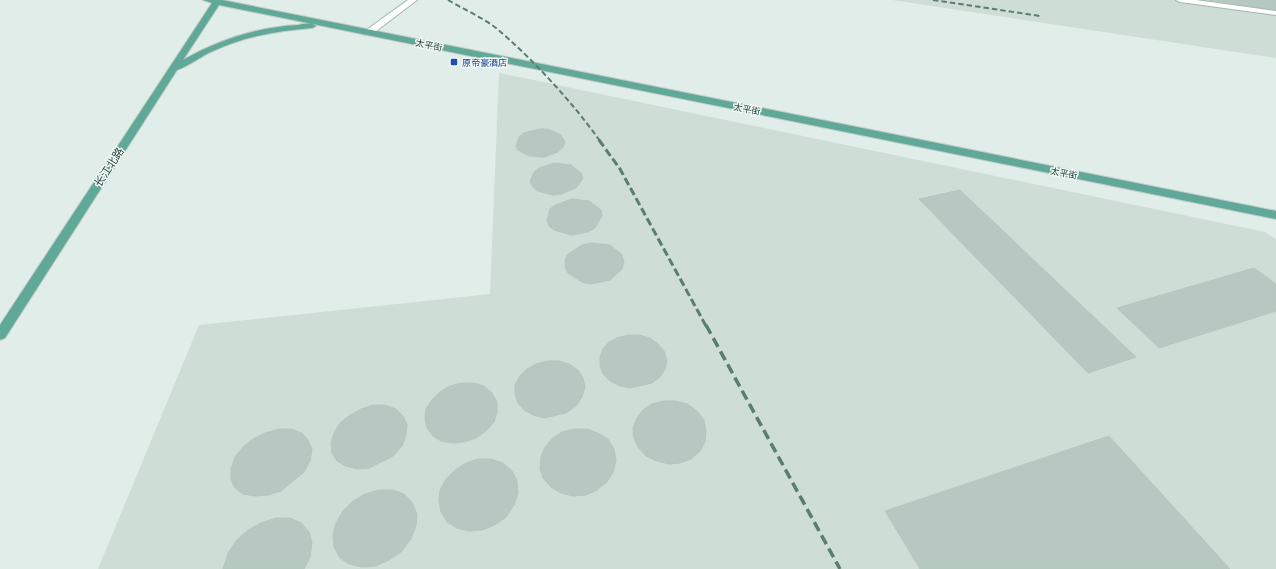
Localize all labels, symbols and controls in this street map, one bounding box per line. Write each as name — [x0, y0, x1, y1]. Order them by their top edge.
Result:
street label: 太平街 — [415, 37, 443, 53]
marker: 原帝豪酒店 — [449, 57, 459, 67]
place label: 原帝豪酒店 — [462, 57, 507, 68]
street label: 太平街 — [733, 101, 761, 117]
street label: 长江北路 — [91, 145, 127, 189]
street label: 太平街 — [1050, 165, 1078, 181]

